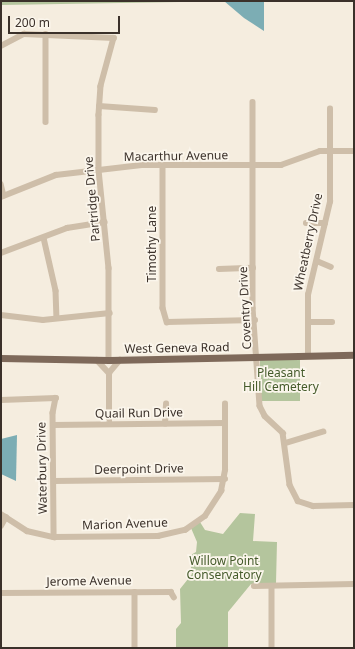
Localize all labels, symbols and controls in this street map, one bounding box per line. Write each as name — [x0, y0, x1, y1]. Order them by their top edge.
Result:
scale bar — [10, 8, 122, 34]
text: 200 m — [15, 14, 50, 31]
street label: Macarthur Avenue — [124, 148, 228, 164]
street label: Partridge Drive — [81, 156, 103, 242]
street label: Wheatberry Drive — [291, 192, 325, 292]
street label: Timothy Lane — [145, 206, 159, 282]
street label: Coventry Drive — [236, 266, 254, 350]
street label: West Geneva Road — [124, 340, 230, 356]
park label: Pleasant Hill Cemetery — [243, 366, 319, 394]
street label: Quail Run Drive — [95, 405, 183, 421]
street label: Waterbury Drive — [34, 422, 50, 514]
street label: Deerpoint Drive — [94, 461, 184, 477]
street label: Marion Avenue — [82, 515, 168, 533]
park label: Willow Point Conservatory — [186, 554, 262, 582]
street label: Jerome Avenue — [46, 573, 132, 589]

